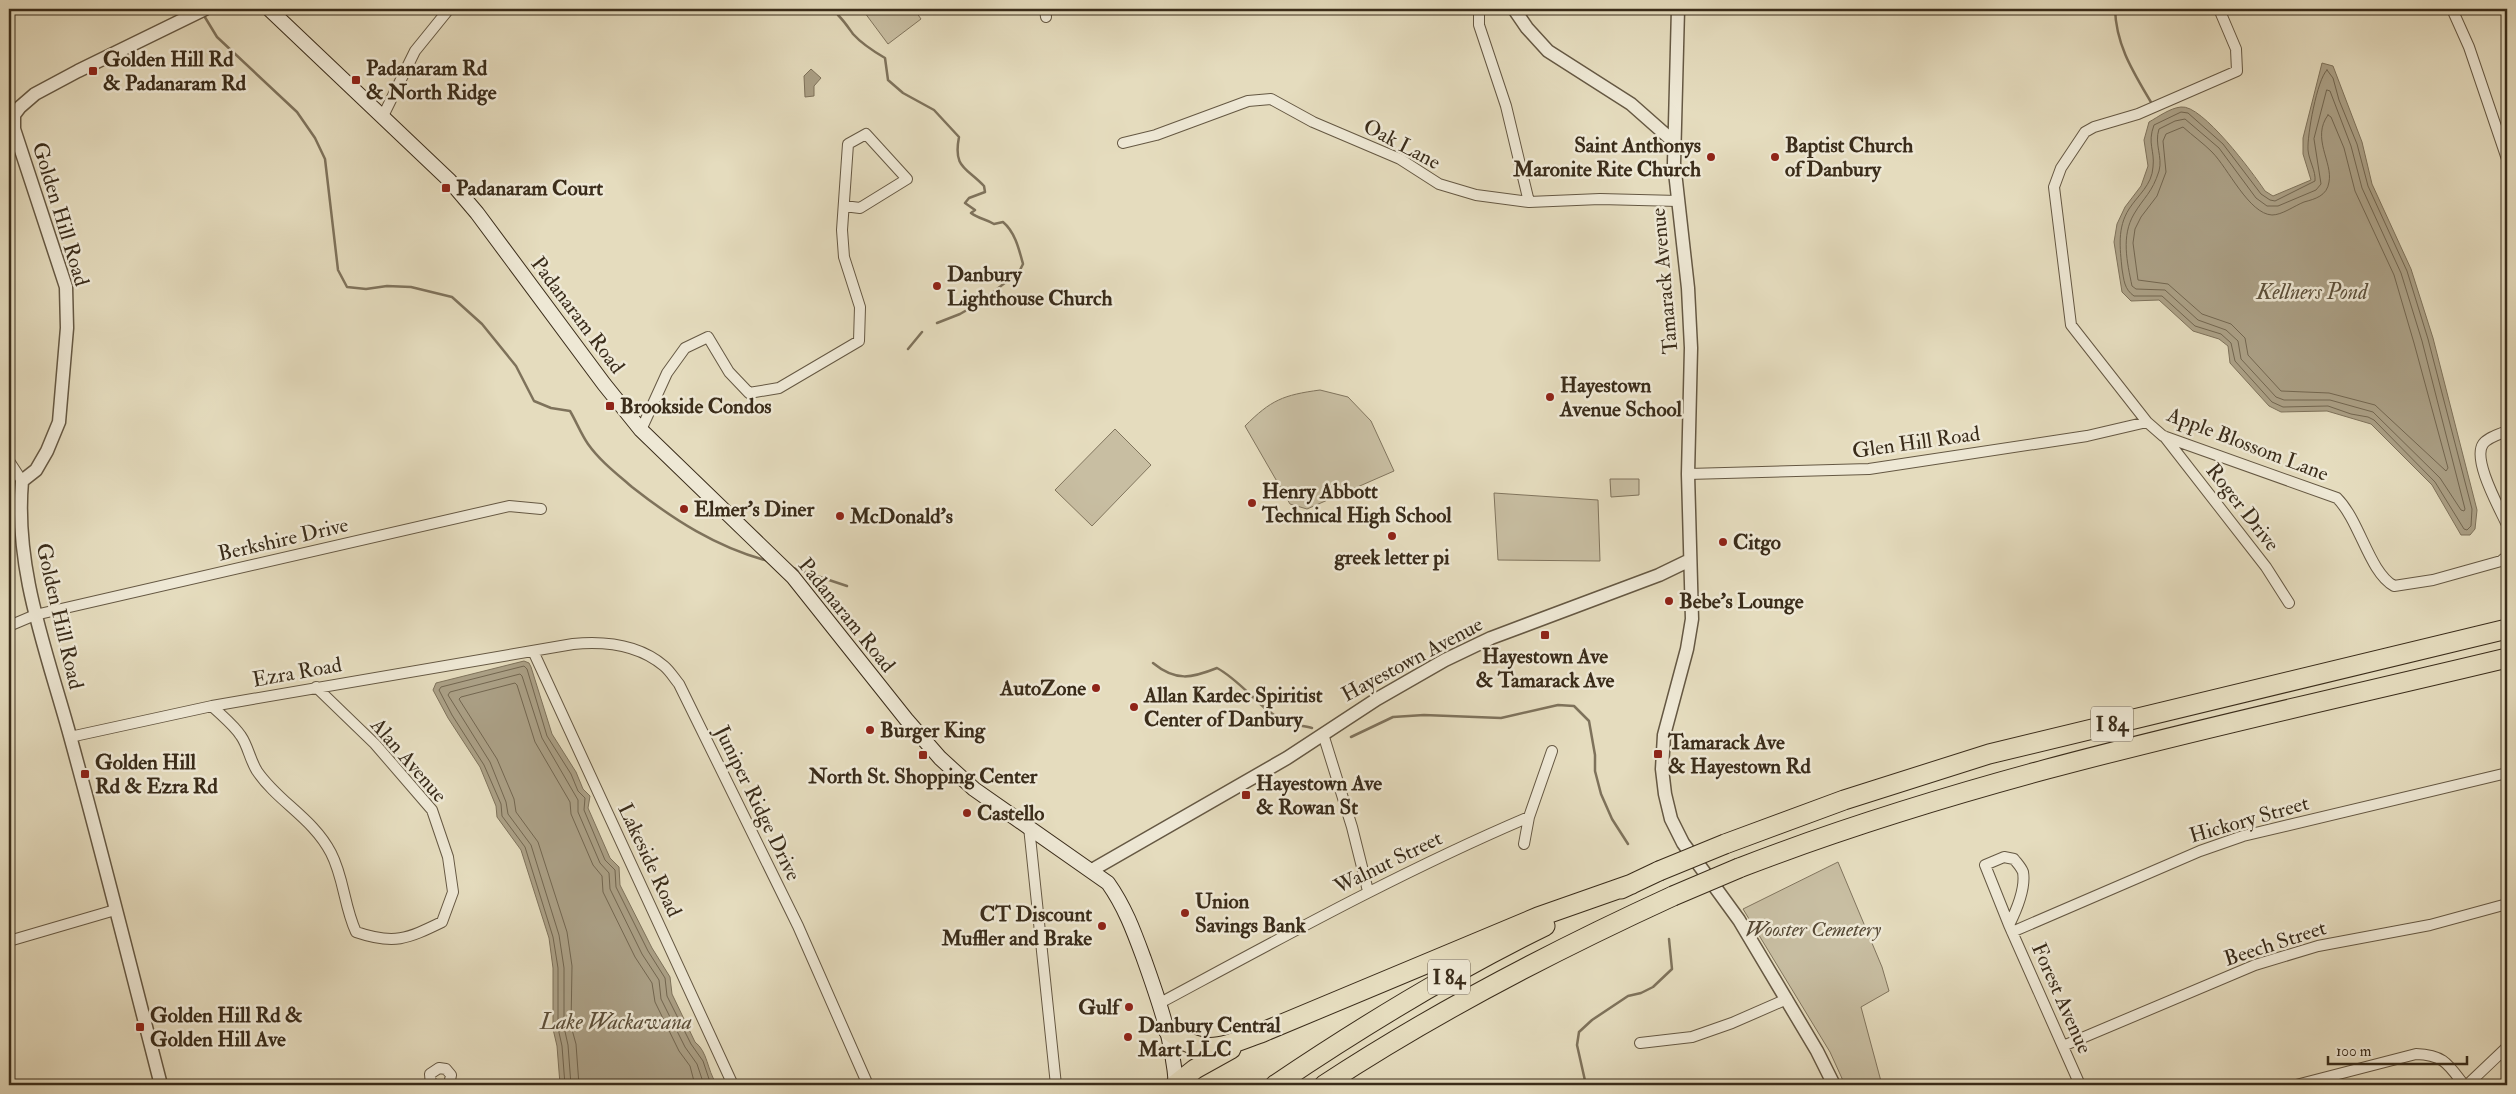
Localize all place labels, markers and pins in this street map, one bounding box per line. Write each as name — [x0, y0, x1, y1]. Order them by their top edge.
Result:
place label: Golden Hill Rd & Padanaram Rd — [103, 46, 247, 97]
place label: Padanaram Rd & North Ridge — [366, 55, 497, 106]
marker: Golden Hill Rd & Padanaram Rd — [87, 65, 99, 77]
marker: Padanaram Rd & North Ridge — [350, 74, 362, 86]
place label: Saint Anthonys Maronite Rite Church — [1512, 132, 1701, 183]
place label: Baptist Church of Danbury — [1785, 132, 1913, 183]
marker: Saint Anthonys Maronite Rite Church — [1705, 151, 1717, 163]
marker: Baptist Church of Danbury — [1769, 151, 1781, 163]
place label: Padanaram Court — [456, 175, 603, 202]
marker: Padanaram Court — [440, 182, 452, 194]
place label: Danbury Lighthouse Church — [947, 261, 1113, 312]
marker: Danbury Lighthouse Church — [931, 280, 943, 292]
place label: Hayestown Avenue School — [1559, 372, 1682, 423]
marker: Hayestown Avenue School — [1544, 391, 1556, 403]
place label: Brookside Condos — [620, 393, 772, 420]
marker: Brookside Condos — [604, 400, 616, 412]
place label: Henry Abbott Technical High School — [1261, 478, 1452, 529]
place label: Elmer's Diner — [694, 496, 815, 523]
marker: Henry Abbott Technical High School — [1246, 497, 1258, 509]
marker: Elmer's Diner — [678, 503, 690, 515]
place label: McDonald's — [849, 503, 953, 530]
marker: McDonald's — [834, 510, 846, 522]
place label: Citgo — [1733, 529, 1781, 556]
marker: greek letter pi — [1386, 530, 1398, 542]
marker: Citgo — [1717, 536, 1729, 548]
place label: greek letter pi — [1334, 544, 1450, 571]
place label: Bebe's Lounge — [1679, 588, 1804, 615]
marker: Bebe's Lounge — [1663, 595, 1675, 607]
marker: Hayestown Ave & Tamarack Ave — [1539, 629, 1551, 641]
place label: Hayestown Ave & Tamarack Ave — [1476, 643, 1615, 694]
place label: AutoZone — [999, 675, 1086, 702]
marker: AutoZone — [1090, 682, 1102, 694]
place label: Allan Kardec Spiritist Center of Danbury — [1143, 682, 1323, 733]
marker: Allan Kardec Spiritist Center of Danbury — [1128, 701, 1140, 713]
place label: Burger King — [880, 717, 986, 744]
marker: Burger King — [864, 724, 876, 736]
place label: Tamarack Ave & Hayestown Rd — [1667, 729, 1811, 780]
marker: Tamarack Ave & Hayestown Rd — [1652, 748, 1664, 760]
place label: Golden Hill Rd & Ezra Rd — [95, 749, 219, 800]
marker: North St. Shopping Center — [917, 749, 929, 761]
place label: North St. Shopping Center — [808, 763, 1039, 790]
marker: Golden Hill Rd & Ezra Rd — [79, 768, 91, 780]
place label: Hayestown Ave & Rowan St — [1256, 770, 1382, 821]
marker: Hayestown Ave & Rowan St — [1240, 789, 1252, 801]
place label: Castello — [977, 800, 1044, 827]
marker: Castello — [961, 807, 973, 819]
place label: Union Savings Bank — [1195, 888, 1307, 939]
place label: CT Discount Muffler and Brake — [941, 901, 1092, 952]
marker: Union Savings Bank — [1179, 907, 1191, 919]
marker: CT Discount Muffler and Brake — [1096, 920, 1108, 932]
place label: Gulf — [1078, 994, 1122, 1021]
marker: Gulf — [1123, 1001, 1135, 1013]
place label: Golden Hill Rd & Golden Hill Ave — [150, 1002, 303, 1053]
place label: Danbury Central Mart LLC — [1137, 1012, 1281, 1063]
marker: Golden Hill Rd & Golden Hill Ave — [134, 1021, 146, 1033]
marker: Danbury Central Mart LLC — [1122, 1031, 1134, 1043]

